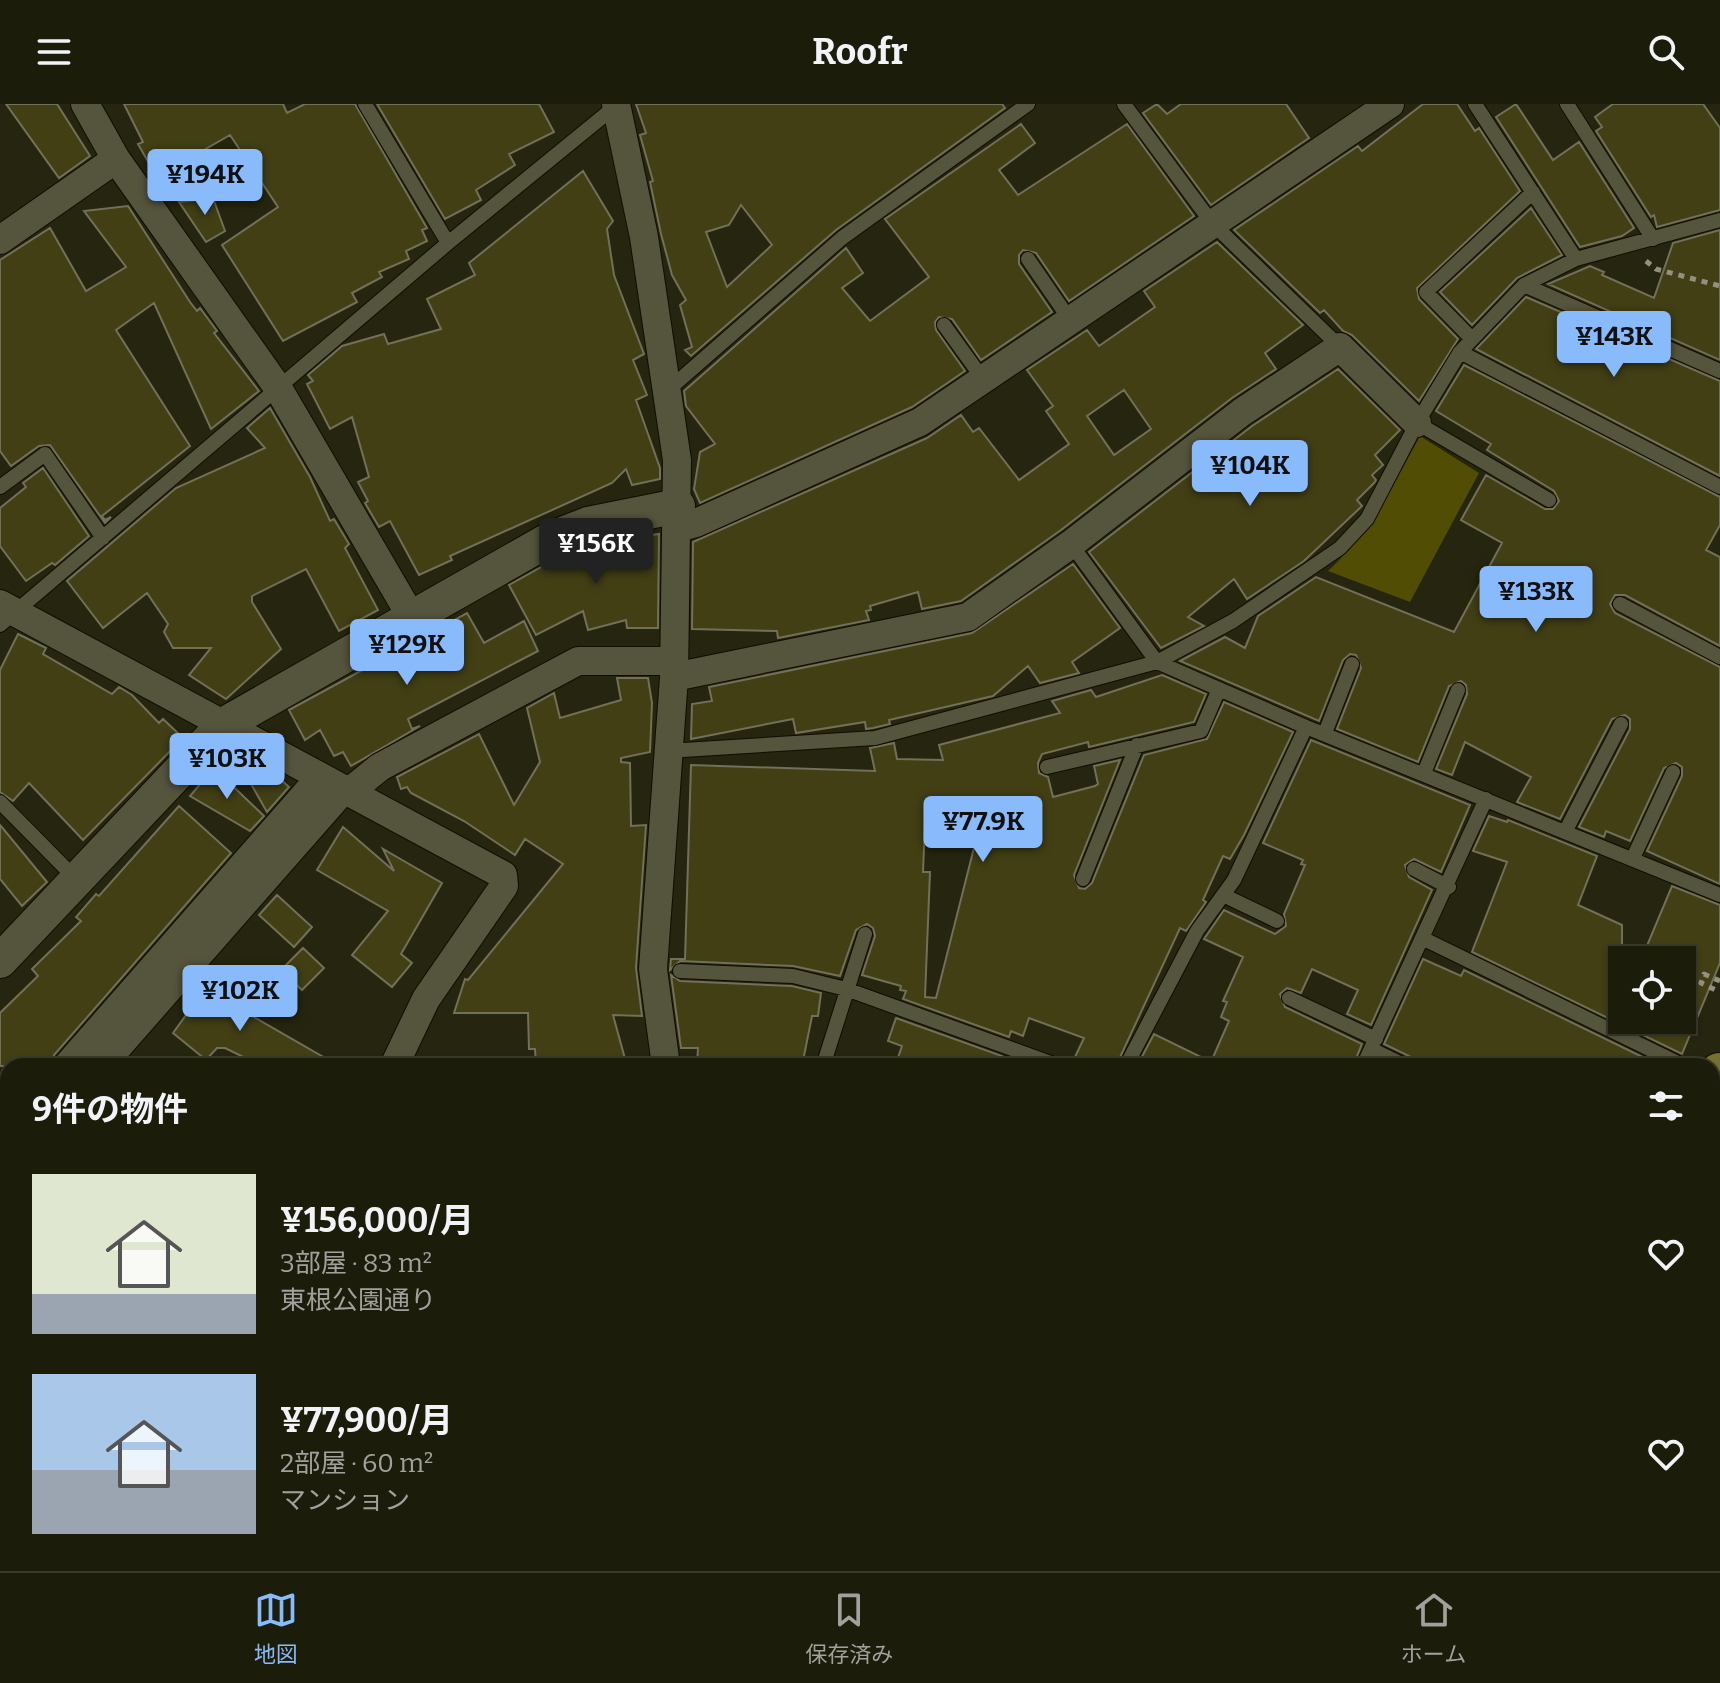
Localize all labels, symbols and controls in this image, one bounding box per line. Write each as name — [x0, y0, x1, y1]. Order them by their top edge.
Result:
icon: menu — [32, 30, 76, 74]
text: Roofr — [812, 30, 908, 74]
icon: search — [1644, 30, 1688, 74]
pin: ¥194K — [149, 149, 261, 217]
text: ¥194K — [165, 159, 245, 190]
pin: ¥143K — [1558, 311, 1670, 379]
text: ¥143K — [1575, 321, 1653, 352]
pin: ¥104K — [1194, 440, 1306, 508]
text: ¥104K — [1210, 450, 1290, 481]
pin: ¥156K — [540, 518, 652, 586]
text: ¥156K — [557, 528, 635, 559]
pin: ¥133K — [1480, 566, 1592, 634]
text: ¥133K — [1498, 576, 1574, 607]
pin: ¥129K — [351, 619, 463, 687]
text: ¥129K — [368, 629, 446, 660]
pin: ¥103K — [171, 733, 283, 801]
text: ¥103K — [188, 743, 266, 774]
pin: ¥77.9K — [918, 796, 1048, 864]
text: ¥77.9K — [941, 806, 1025, 837]
map controls — [1608, 946, 1696, 1034]
button: locate — [1608, 946, 1696, 1034]
pin: ¥102K — [184, 965, 296, 1033]
text: ¥102K — [200, 975, 280, 1006]
icon: filters — [1644, 1084, 1688, 1128]
text: 9件の物件 — [32, 1089, 188, 1130]
text: ¥156,000/月 — [280, 1200, 474, 1241]
icon: home — [96, 1206, 192, 1302]
icon: heart — [1644, 1232, 1688, 1276]
text: 3部屋 · 83 m² — [280, 1248, 432, 1279]
text: 東根公園通り — [280, 1285, 436, 1316]
text: ¥77,900/月 — [280, 1400, 453, 1441]
icon: home — [96, 1406, 192, 1502]
icon: heart — [1644, 1432, 1688, 1476]
text: 2部屋 · 60 m² — [280, 1448, 433, 1479]
text: マンション — [280, 1485, 410, 1516]
tab: 地図 — [254, 1588, 298, 1668]
tab: 保存済み — [805, 1588, 893, 1668]
tab: ホーム — [1401, 1588, 1466, 1668]

